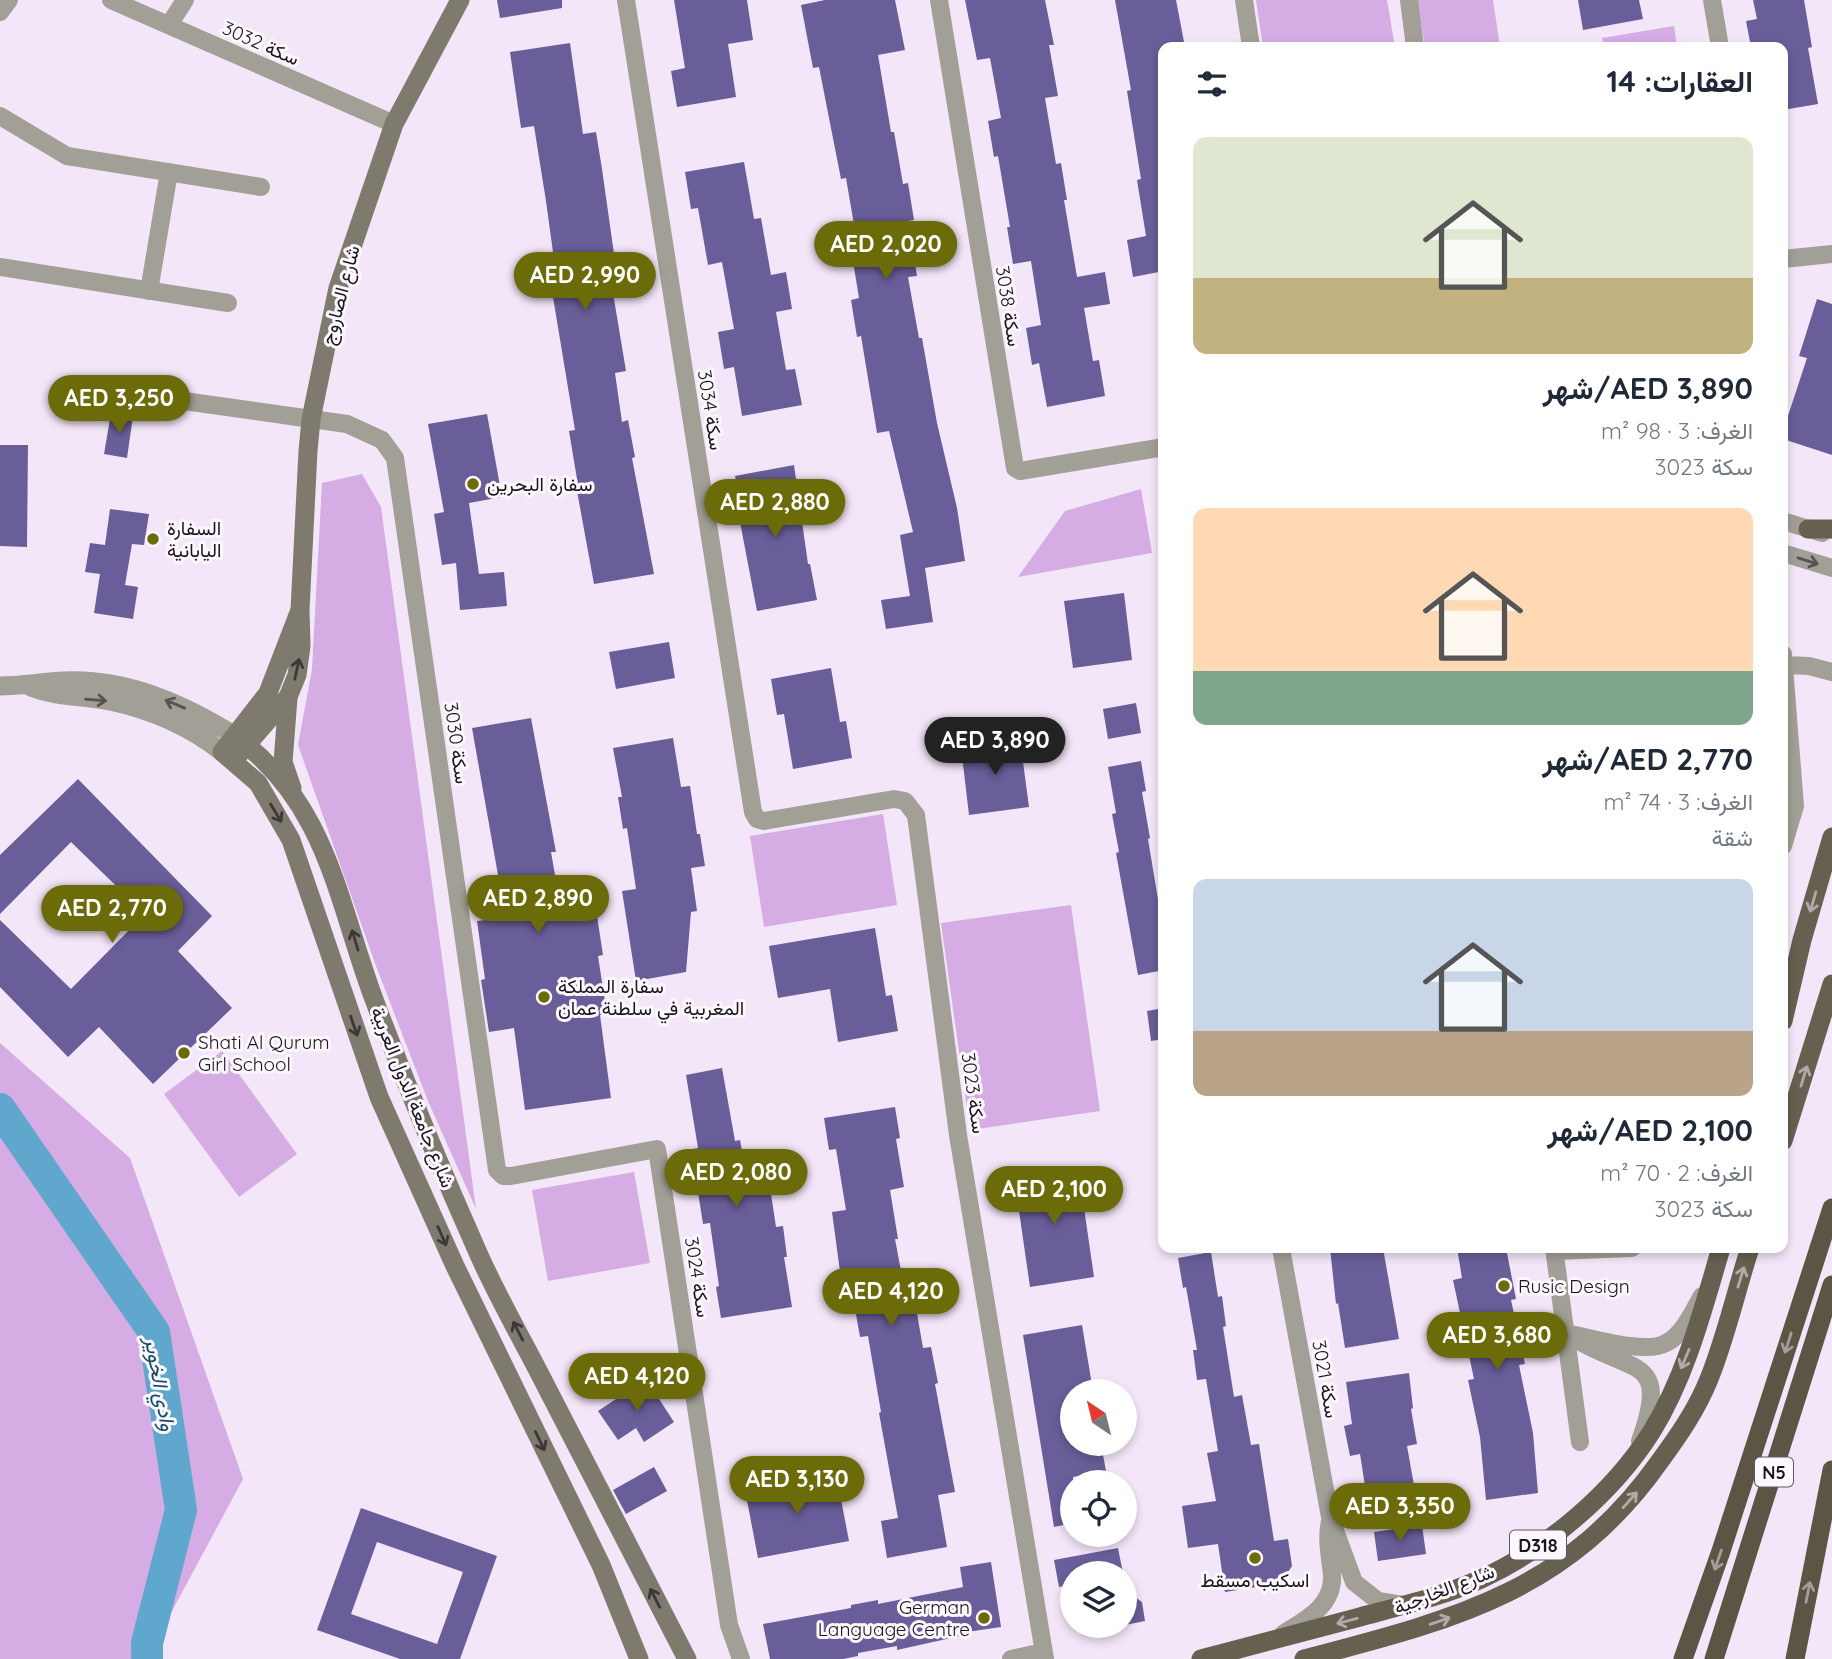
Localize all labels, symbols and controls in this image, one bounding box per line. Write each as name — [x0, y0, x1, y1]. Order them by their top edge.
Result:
street label: سكة 3032 — [219, 15, 303, 71]
text: العقارات: 14 — [1607, 62, 1753, 100]
icon: filters — [1193, 65, 1231, 103]
icon: home — [1410, 182, 1536, 308]
pin: AED 2,020 — [806, 222, 966, 281]
text: AED 2,020 — [830, 229, 942, 258]
street label: شارع الصاروج — [315, 243, 366, 348]
pin: AED 2,990 — [505, 252, 665, 312]
text: AED 2,990 — [530, 260, 640, 289]
street label: سكة 3038 — [991, 264, 1027, 348]
street label: سكة 3034 — [693, 368, 729, 452]
text: AED 3,890/شهر — [1543, 369, 1753, 407]
pin: AED 3,250 — [39, 376, 199, 435]
text: AED 3,250 — [64, 383, 174, 412]
text: الغرف: 3 · 98 m² — [1601, 416, 1753, 445]
text: سكة 3023 — [1654, 452, 1753, 481]
place label: سفارة البحرين — [487, 472, 593, 496]
marker: سفارة البحرين — [465, 476, 481, 492]
pin: AED 2,880 — [695, 480, 855, 539]
text: AED 2,880 — [720, 487, 830, 516]
place label: السفارة اليابانية — [167, 516, 222, 562]
marker: السفارة اليابانية — [145, 531, 161, 547]
icon: home — [1410, 553, 1536, 679]
one-way arrow — [1796, 555, 1818, 568]
one-way arrow — [290, 658, 304, 681]
one-way arrow — [84, 694, 107, 707]
one-way arrow — [165, 696, 186, 709]
street label: سكة 3030 — [439, 701, 475, 785]
pin: AED 3,890 — [915, 718, 1075, 777]
text: AED 3,890 — [940, 725, 1050, 754]
text: AED 2,770/شهر — [1542, 740, 1753, 778]
text: الغرف: 3 · 74 m² — [1603, 787, 1753, 816]
one-way arrow — [270, 802, 284, 822]
text: شقة — [1711, 823, 1753, 852]
pin: AED 2,890 — [458, 876, 618, 935]
text: AED 2,890 — [483, 883, 593, 912]
pin: AED 2,770 — [32, 886, 192, 945]
one-way arrow — [1806, 891, 1819, 913]
text: AED 2,770 — [57, 893, 167, 922]
icon: home — [1410, 924, 1536, 1050]
one-way arrow — [348, 930, 361, 952]
place label: سفارة المملكة المغربية في سلطنة عمان — [558, 974, 744, 1024]
marker: سفارة المملكة المغربية في سلطنة عمان — [536, 989, 552, 1005]
street label: شارع جامعة الدول العربية — [365, 1003, 460, 1191]
one-way arrow — [348, 1015, 361, 1037]
place label: Shati Al Qurum Girl School — [198, 1030, 330, 1076]
marker: Shati Al Qurum Girl School — [176, 1045, 192, 1061]
street label: سكة 3023 — [956, 1051, 992, 1135]
one-way arrow — [1798, 1065, 1811, 1087]
text: AED 2,100/شهر — [1547, 1111, 1753, 1149]
pin: AED 2,080 — [656, 1150, 816, 1209]
text: AED 2,080 — [681, 1157, 792, 1186]
text: الغرف: 2 · 70 m² — [1600, 1158, 1753, 1187]
pin: AED 2,100 — [974, 1166, 1134, 1226]
text: AED 2,100 — [1001, 1174, 1107, 1203]
text: سكة 3023 — [1654, 1194, 1753, 1223]
one-way arrow — [436, 1225, 449, 1246]
street label: سكة 3024 — [680, 1235, 716, 1319]
one-way arrow — [1735, 1267, 1748, 1289]
pin: AED 4,120 — [811, 1268, 971, 1328]
place label: Rusic Design — [1518, 1274, 1630, 1298]
text: AED 4,120 — [838, 1276, 944, 1305]
marker: Rusic Design — [1496, 1278, 1512, 1294]
pin: AED 3,680 — [1417, 1312, 1577, 1372]
text: AED 3,680 — [1443, 1320, 1551, 1349]
one-way arrow — [510, 1321, 524, 1342]
one-way arrow — [1781, 1332, 1794, 1354]
water label: وادي الخوير — [135, 1333, 182, 1434]
street label: سكة 3021 — [1307, 1338, 1345, 1420]
one-way arrow — [1678, 1348, 1691, 1370]
pin: AED 4,120 — [557, 1354, 717, 1413]
text: AED 4,120 — [584, 1361, 690, 1390]
north arrow — [1060, 1379, 1138, 1456]
map controls — [1060, 1379, 1137, 1638]
one-way arrow — [534, 1430, 548, 1451]
pin: AED 3,130 — [717, 1456, 877, 1516]
road number: N5 — [1755, 1457, 1793, 1486]
text: AED 3,130 — [745, 1464, 849, 1493]
button: locate — [1060, 1470, 1137, 1547]
pin: AED 3,350 — [1320, 1484, 1480, 1543]
text: AED 3,350 — [1345, 1491, 1455, 1520]
one-way arrow — [1621, 1492, 1638, 1509]
road number: D318 — [1510, 1530, 1566, 1560]
one-way arrow — [1711, 1548, 1723, 1570]
marker: اسكيب مسقط — [1247, 1550, 1263, 1566]
street label: شارع الخارجية — [1390, 1559, 1498, 1620]
button: layers — [1060, 1561, 1137, 1638]
place label: اسكيب مسقط — [1201, 1568, 1309, 1592]
one-way arrow — [1802, 1581, 1815, 1604]
one-way arrow — [648, 1588, 662, 1609]
place label: German Language Centre — [818, 1595, 970, 1641]
marker: German Language Centre — [976, 1610, 992, 1626]
one-way arrow — [1429, 1614, 1451, 1626]
one-way arrow — [1336, 1615, 1358, 1628]

